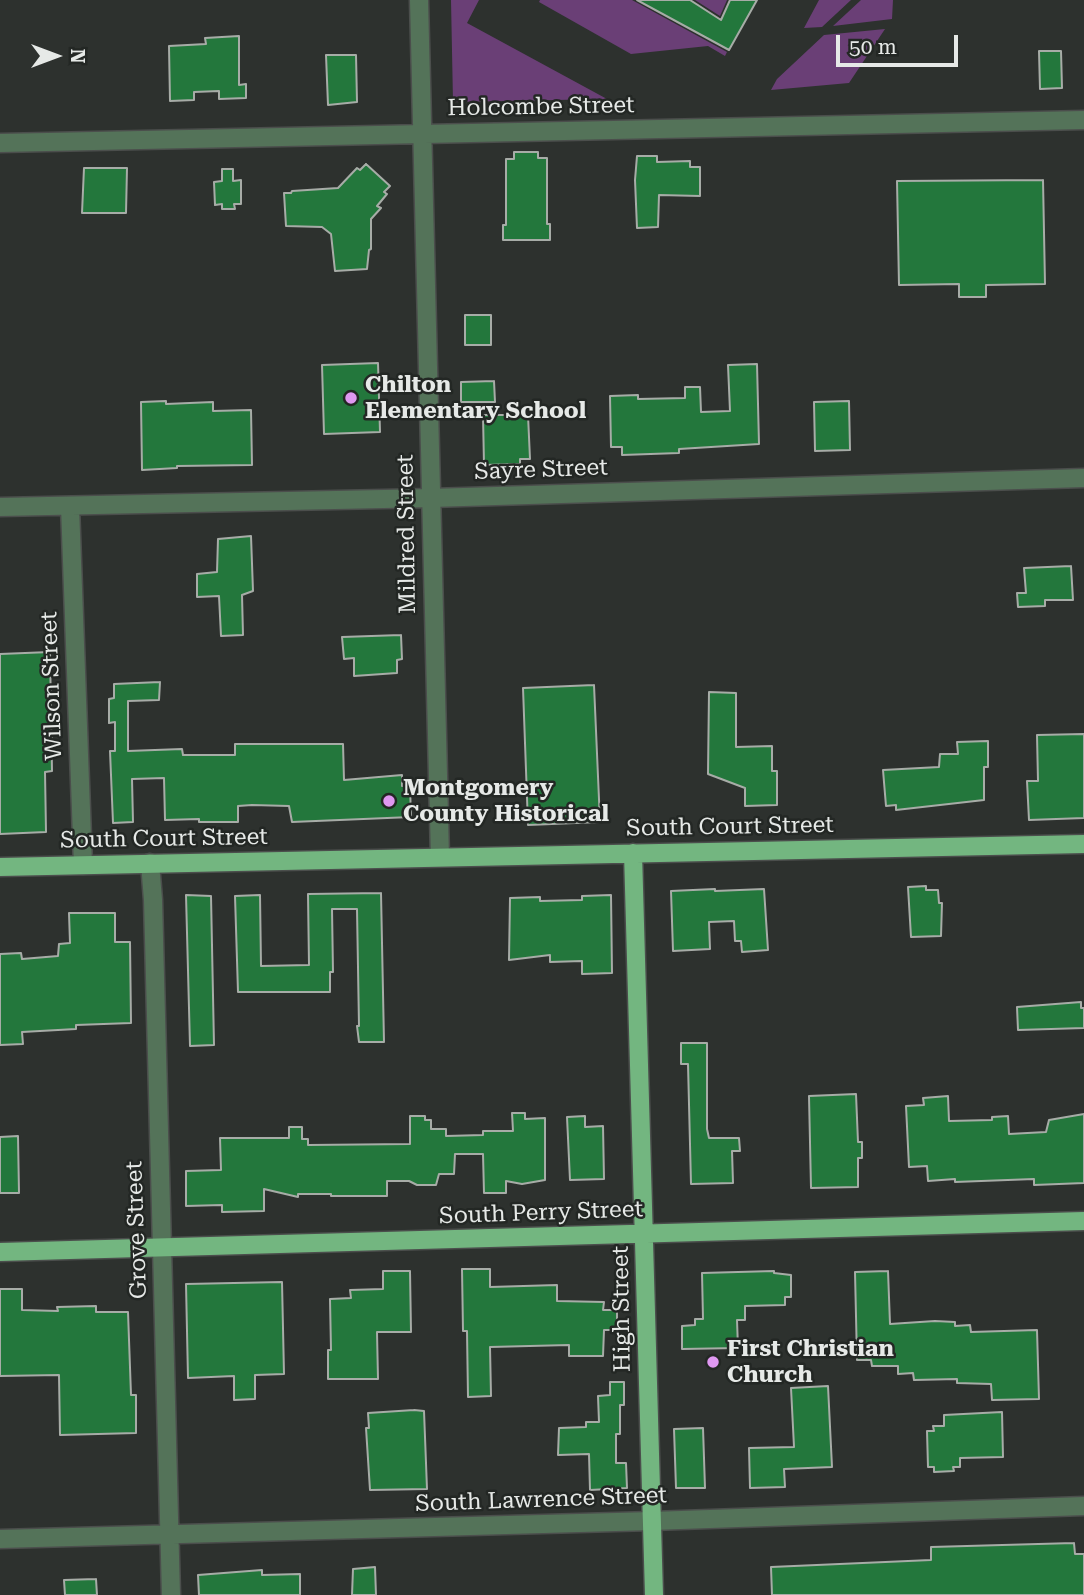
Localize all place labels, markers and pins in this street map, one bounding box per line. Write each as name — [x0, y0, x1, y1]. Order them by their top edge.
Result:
place label: Chilton Elementary School — [365, 371, 586, 425]
marker: Chilton Elementary School — [343, 390, 359, 406]
place label: Montgomery County Historical — [403, 774, 609, 828]
marker: Montgomery County Historical — [381, 793, 397, 809]
place label: First Christian Church — [727, 1335, 894, 1389]
marker: First Christian Church — [705, 1354, 721, 1370]

